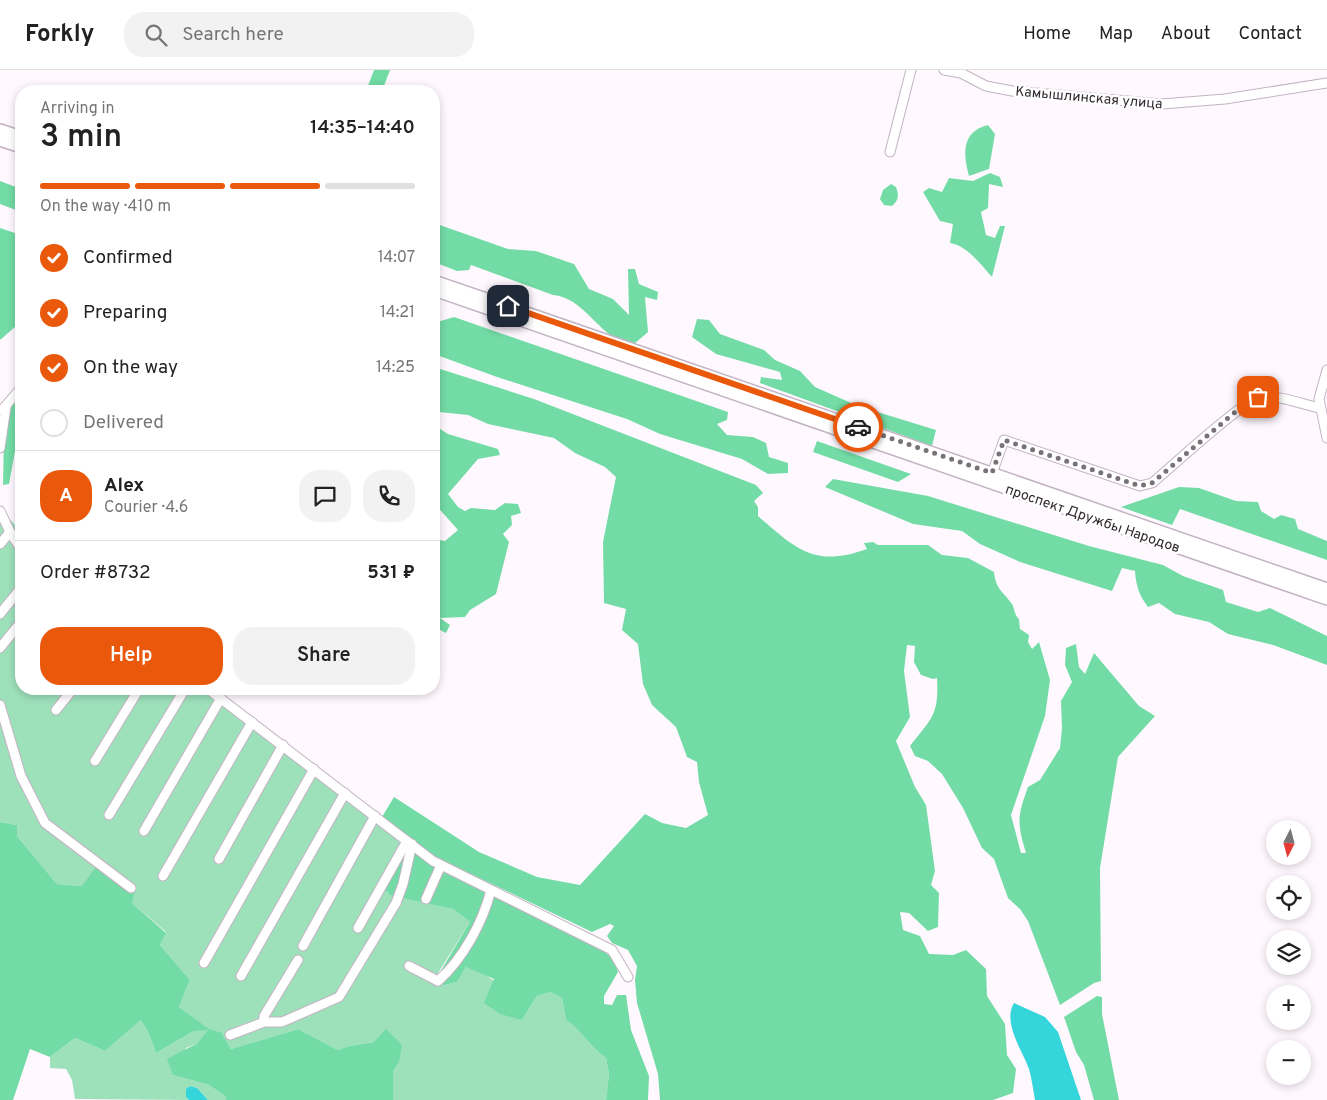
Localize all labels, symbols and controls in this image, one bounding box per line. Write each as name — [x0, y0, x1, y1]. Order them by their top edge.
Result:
search box — [124, 12, 474, 57]
text: Forkly — [25, 20, 94, 50]
icon: search — [142, 21, 170, 49]
text: Search here — [182, 23, 284, 47]
text: Home — [1023, 23, 1071, 46]
text: Map — [1099, 23, 1133, 46]
text: About — [1161, 23, 1210, 46]
text: Contact — [1238, 23, 1302, 46]
street label: Камышлинская улица — [1015, 84, 1163, 113]
text: Arriving in — [40, 99, 115, 119]
text: 14:35–14:40 — [310, 116, 415, 140]
text: 3 min — [40, 118, 122, 158]
text: On the way · 410 m — [40, 197, 171, 217]
icon: check — [40, 244, 68, 272]
text: Confirmed — [83, 246, 173, 270]
text: 14:07 — [378, 248, 415, 268]
pin — [487, 285, 529, 327]
icon: home — [494, 292, 522, 320]
icon: check — [40, 299, 68, 327]
text: Preparing — [83, 301, 167, 325]
text: 14:21 — [380, 303, 415, 323]
icon: check — [40, 354, 68, 382]
text: On the way — [83, 356, 178, 380]
text: 14:25 — [376, 358, 415, 378]
pin — [1237, 376, 1279, 418]
icon: bag — [1244, 383, 1272, 411]
courier — [833, 402, 883, 452]
text: Delivered — [83, 411, 164, 435]
icon: car — [844, 413, 872, 441]
button: chat — [299, 470, 351, 522]
button: phone — [363, 470, 415, 522]
text: Alex — [104, 474, 144, 498]
street label: проспект Дружбы Народов — [1003, 481, 1182, 557]
text: A — [59, 484, 73, 508]
text: Courier · 4.6 — [104, 498, 188, 518]
text: Order #8732 — [40, 561, 151, 585]
text: 531 ₽ — [367, 561, 415, 585]
button: Help — [40, 627, 223, 685]
button: Share — [233, 627, 415, 685]
north arrow — [1266, 820, 1311, 865]
map controls — [1266, 820, 1311, 1085]
button: locate — [1266, 875, 1311, 920]
button: layers — [1266, 930, 1311, 975]
button: + — [1266, 985, 1311, 1030]
button: − — [1266, 1040, 1311, 1085]

